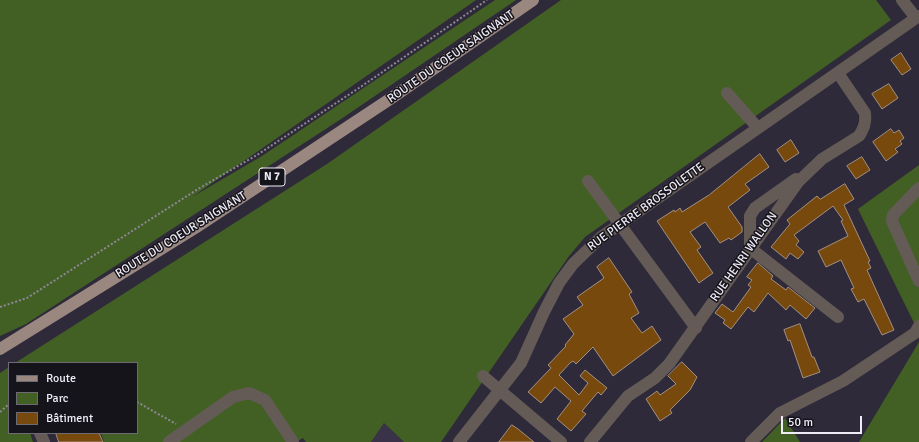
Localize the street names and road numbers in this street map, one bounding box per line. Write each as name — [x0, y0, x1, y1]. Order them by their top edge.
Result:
street label: ROUTE DU COEUR SAIGNANT — [385, 8, 517, 106]
street label: RUE PIERRE BROSSOLETTE — [585, 160, 707, 254]
road number: N 7 — [259, 168, 285, 186]
street label: ROUTE DU COEUR SAIGNANT — [113, 189, 249, 281]
street label: RUE HENRI WALLON — [708, 209, 780, 305]

